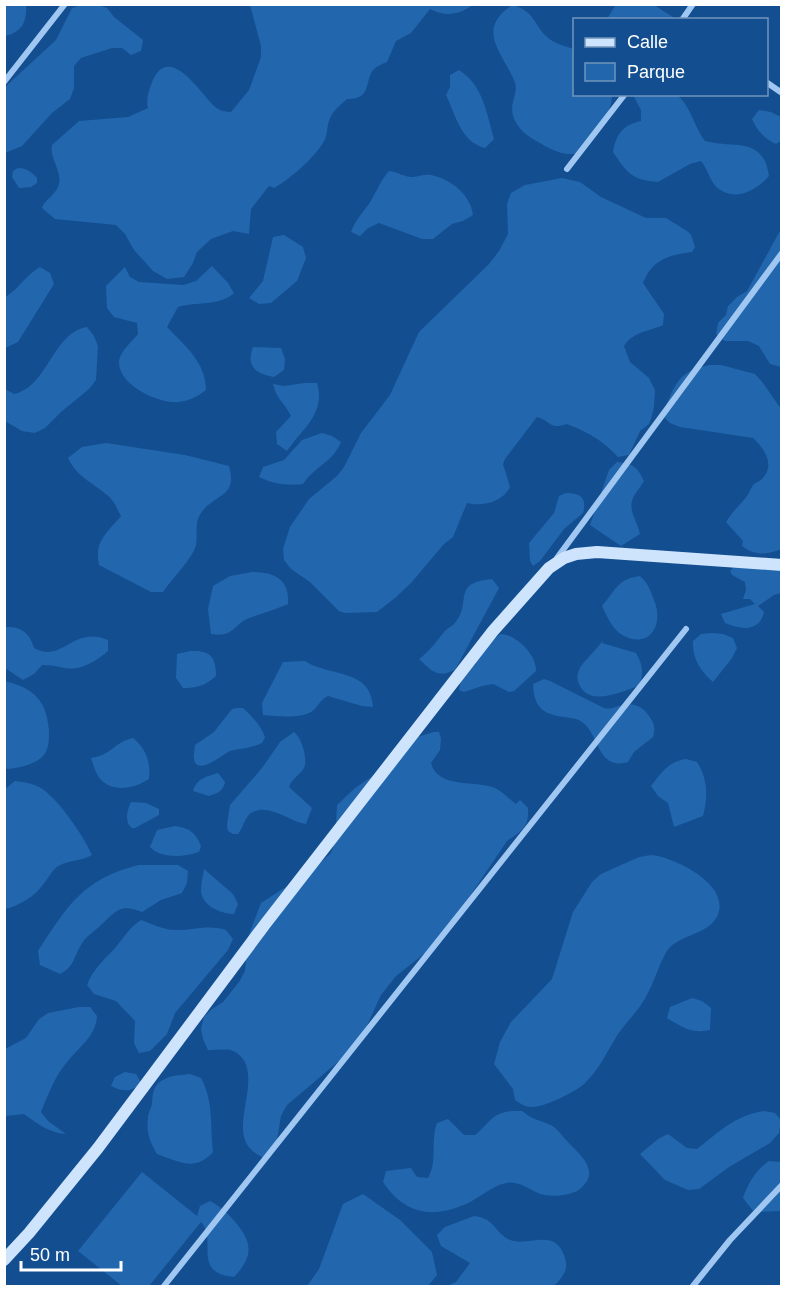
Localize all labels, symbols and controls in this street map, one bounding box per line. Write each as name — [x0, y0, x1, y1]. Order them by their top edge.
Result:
legend — [573, 18, 768, 96]
text: Calle — [627, 32, 668, 52]
text: Parque — [627, 62, 685, 82]
scale bar — [21, 1234, 122, 1272]
text: 50 m — [30, 1245, 70, 1265]

